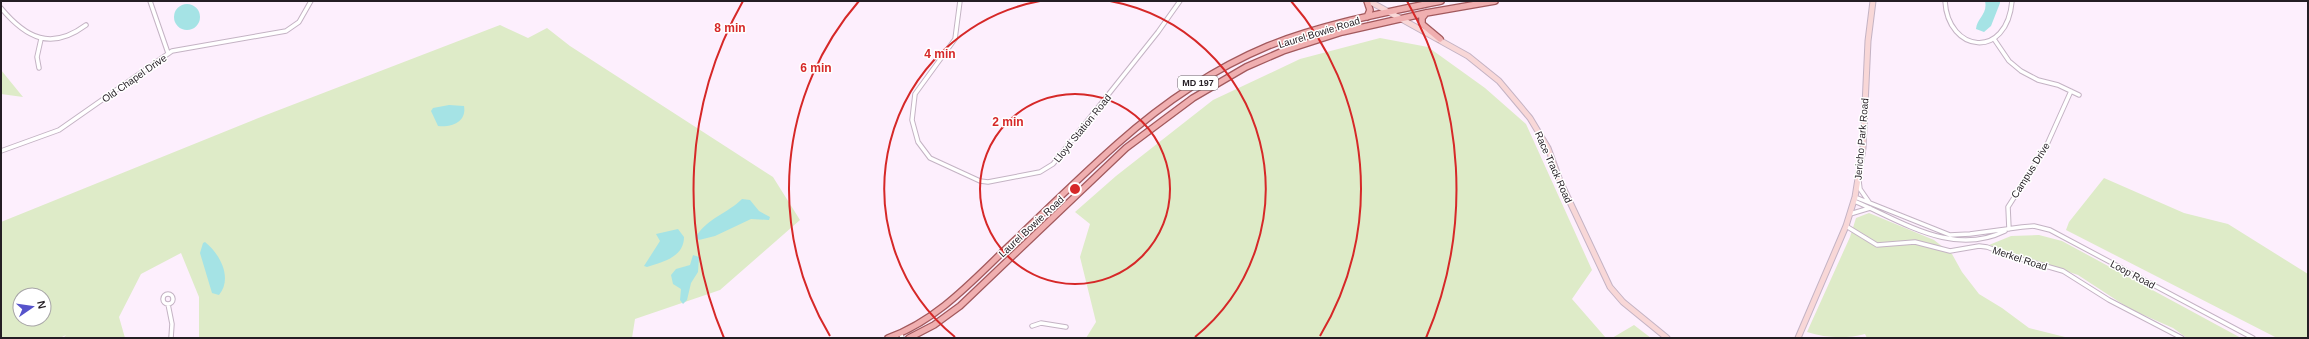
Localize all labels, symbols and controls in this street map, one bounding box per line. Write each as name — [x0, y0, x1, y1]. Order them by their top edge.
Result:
street label: Laurel Bowie Road — [1277, 15, 1361, 50]
text: 8 min — [714, 21, 746, 35]
text: 4 min — [924, 47, 956, 61]
street label: Old Chapel Drive — [100, 52, 169, 105]
text: 6 min — [800, 61, 832, 75]
road number: MD 197 — [1178, 76, 1218, 90]
street label: Lloyd Station Road — [1052, 92, 1113, 165]
street label: Jericho Park Road — [1852, 98, 1871, 180]
text: 2 min — [992, 115, 1024, 129]
street label: Race Track Road — [1533, 130, 1574, 205]
street label: Campus Drive — [2009, 140, 2052, 200]
centre of rings — [1068, 182, 1082, 196]
street label: Laurel Bowie Road — [997, 194, 1066, 259]
street label: Merkel Road — [1991, 244, 2049, 272]
street label: Loop Road — [2109, 258, 2157, 291]
north arrow — [12, 287, 52, 327]
text: N — [35, 300, 48, 310]

